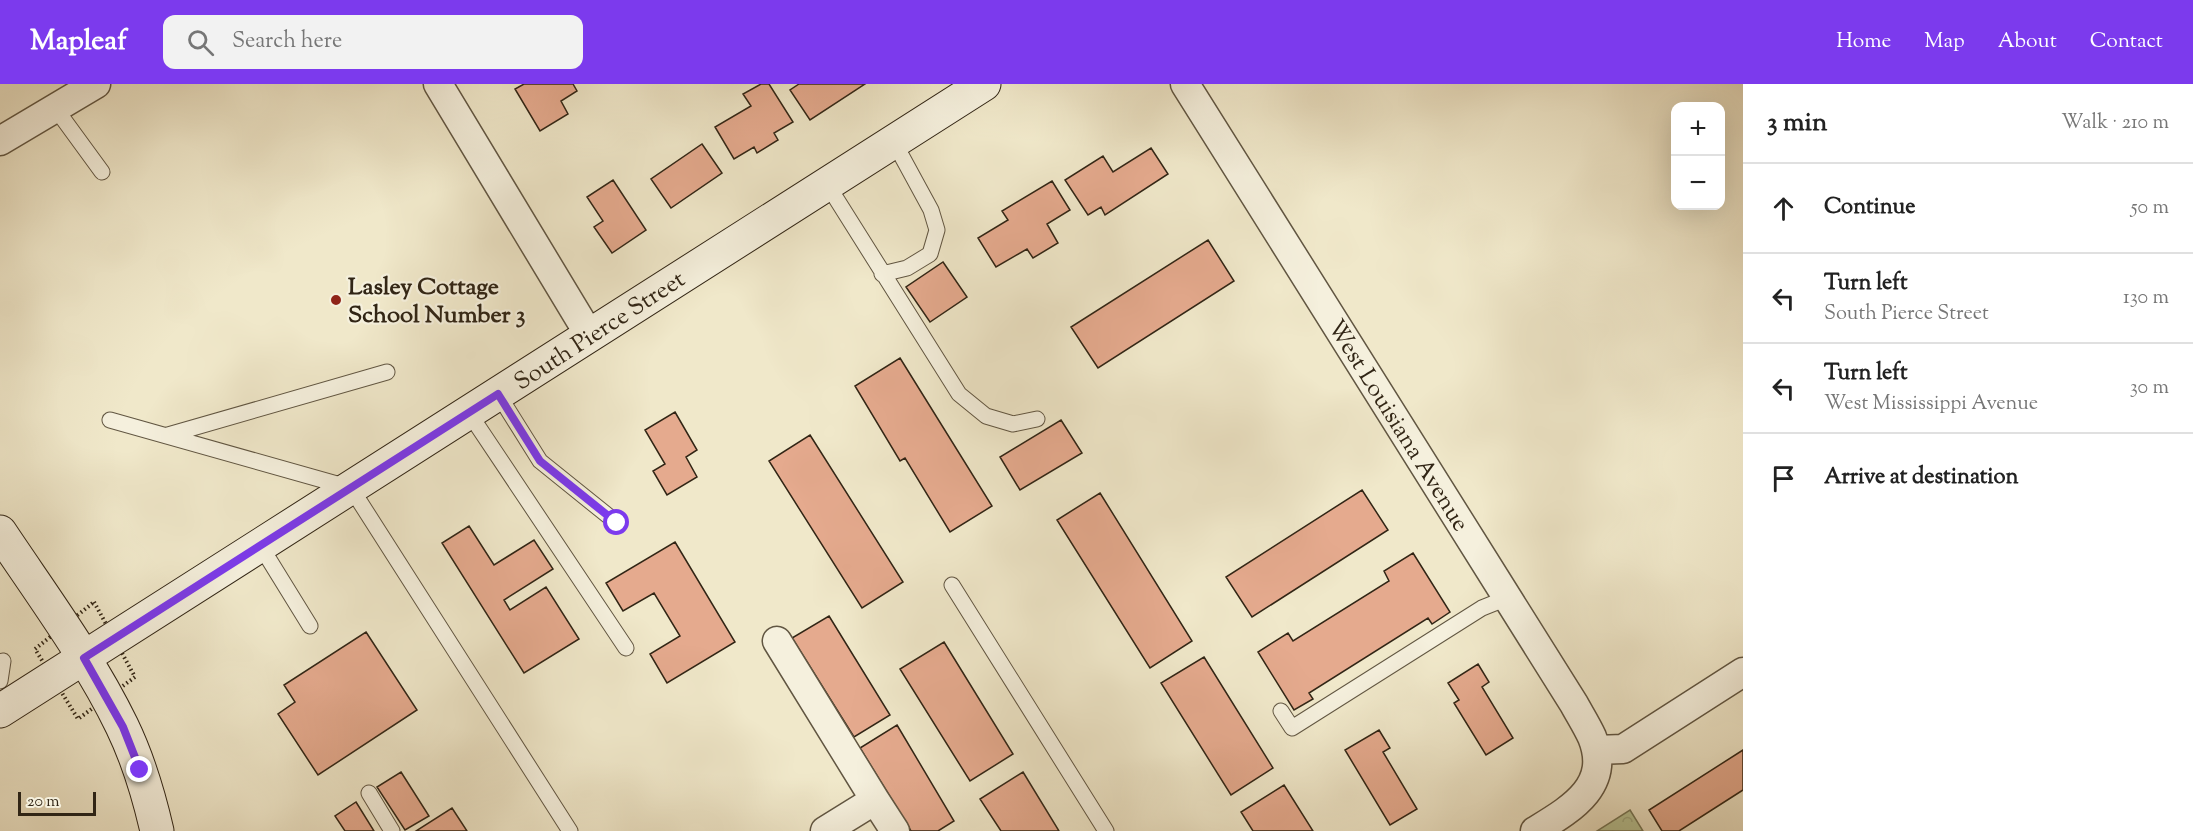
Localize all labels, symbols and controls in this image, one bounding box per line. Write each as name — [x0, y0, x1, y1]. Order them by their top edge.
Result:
search box — [163, 15, 583, 69]
text: Mapleaf — [30, 22, 127, 62]
icon: search — [184, 26, 217, 59]
text: Search here — [232, 26, 342, 58]
text: Home — [1836, 27, 1891, 57]
text: Map — [1924, 27, 1965, 57]
text: About — [1998, 27, 2057, 57]
text: Contact — [2090, 27, 2163, 57]
map controls — [1671, 102, 1725, 210]
button: + — [1671, 102, 1725, 156]
text: 3 min — [1767, 105, 1827, 142]
text: Walk · 210 m — [2061, 109, 2169, 138]
button: − — [1671, 156, 1725, 210]
icon: ahead — [1767, 192, 1800, 225]
text: Continue — [1824, 192, 1915, 224]
text: 50 m — [2131, 194, 2169, 223]
street label: South Pierce Street — [508, 264, 692, 400]
text: Turn left — [1824, 268, 1907, 300]
place label: Lasley Cottage School Number 3 — [348, 271, 526, 333]
icon: left — [1767, 282, 1800, 315]
text: 130 m — [2123, 284, 2169, 313]
marker: Lasley Cottage School Number 3 — [329, 293, 343, 307]
text: South Pierce Street — [1824, 300, 1989, 329]
street label: West Louisiana Avenue — [1318, 313, 1476, 539]
text: Turn left — [1824, 358, 1907, 390]
icon: left — [1767, 372, 1800, 405]
text: 30 m — [2130, 374, 2169, 403]
text: West Mississippi Avenue — [1824, 390, 2038, 419]
icon: arrive — [1767, 462, 1800, 495]
text: Arrive at destination — [1824, 462, 2019, 494]
route start — [603, 509, 629, 535]
route end — [126, 756, 152, 782]
scale bar — [18, 789, 96, 816]
text: 20 m — [27, 791, 60, 814]

